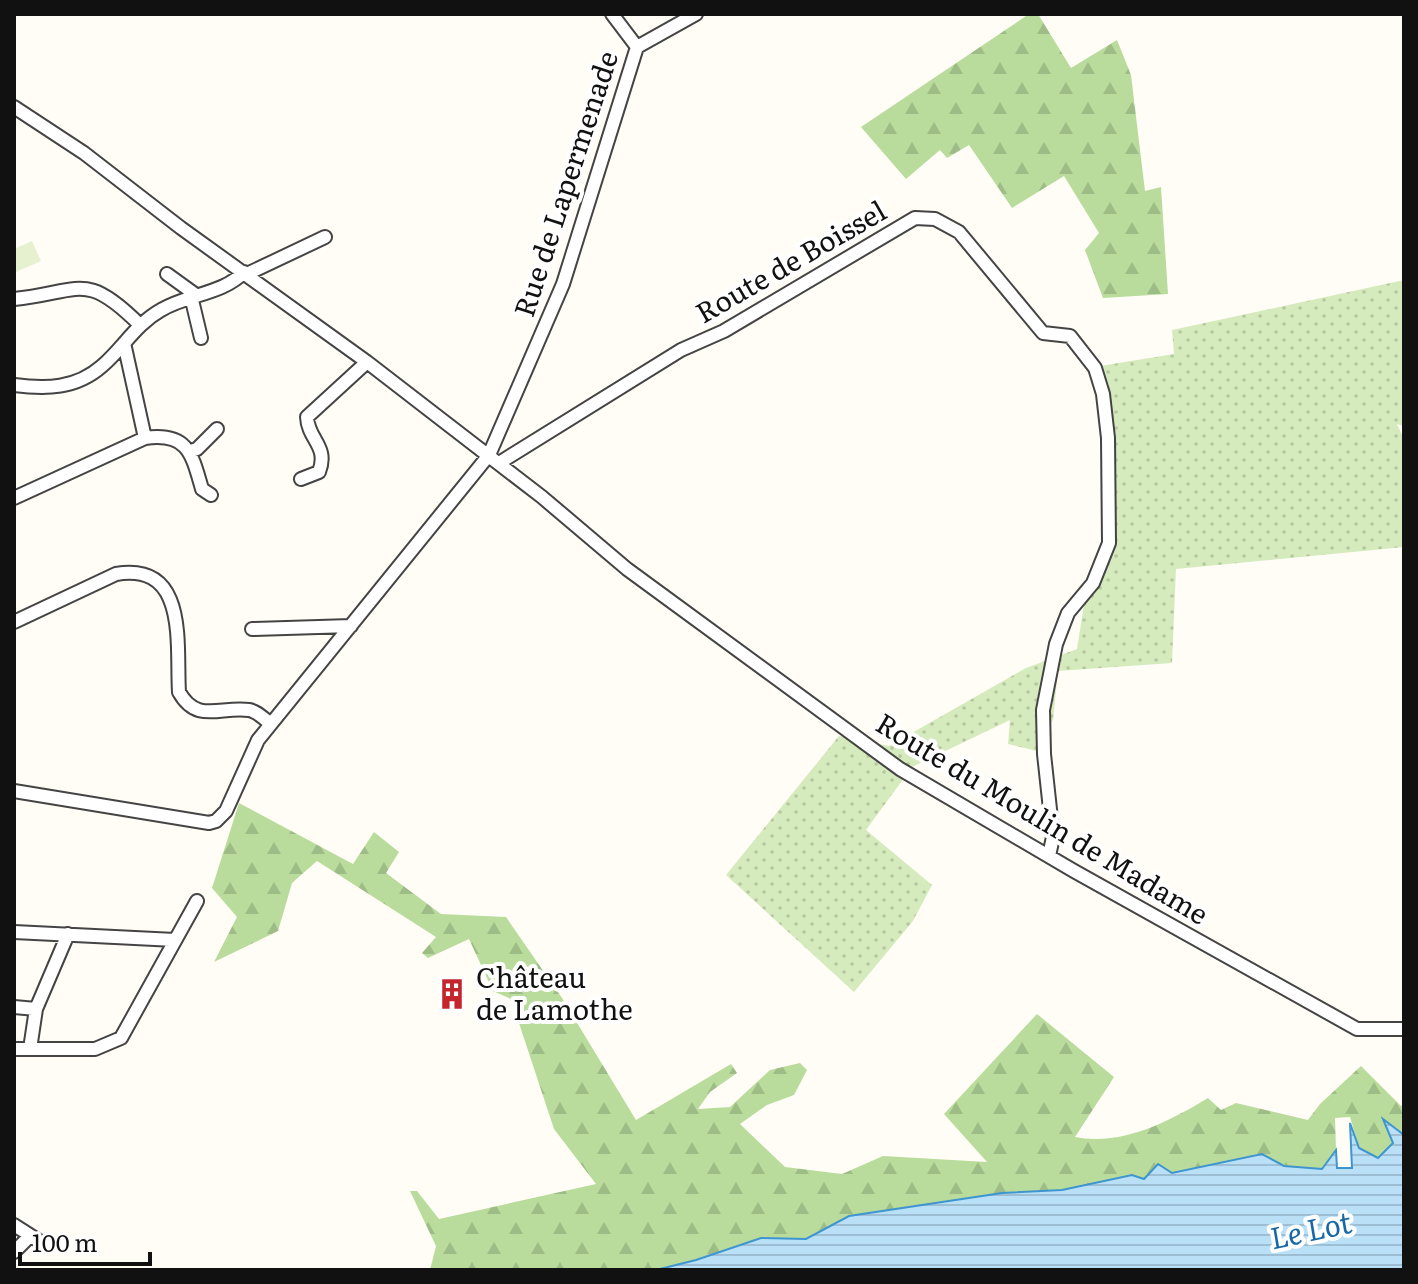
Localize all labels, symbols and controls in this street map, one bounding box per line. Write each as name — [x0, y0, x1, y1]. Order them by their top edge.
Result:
street label: Rue de Lapermenade — [501, 45, 627, 322]
street label: Route de Boissel — [687, 189, 893, 332]
street label: Route du Moulin de Madame — [869, 701, 1217, 933]
place label: Château de Lamothe — [476, 955, 633, 1029]
building icon: Château de Lamothe — [435, 977, 469, 1011]
water label: Le Lot — [1265, 1198, 1355, 1258]
scale bar — [20, 1216, 150, 1266]
text: 100 m — [32, 1224, 98, 1259]

